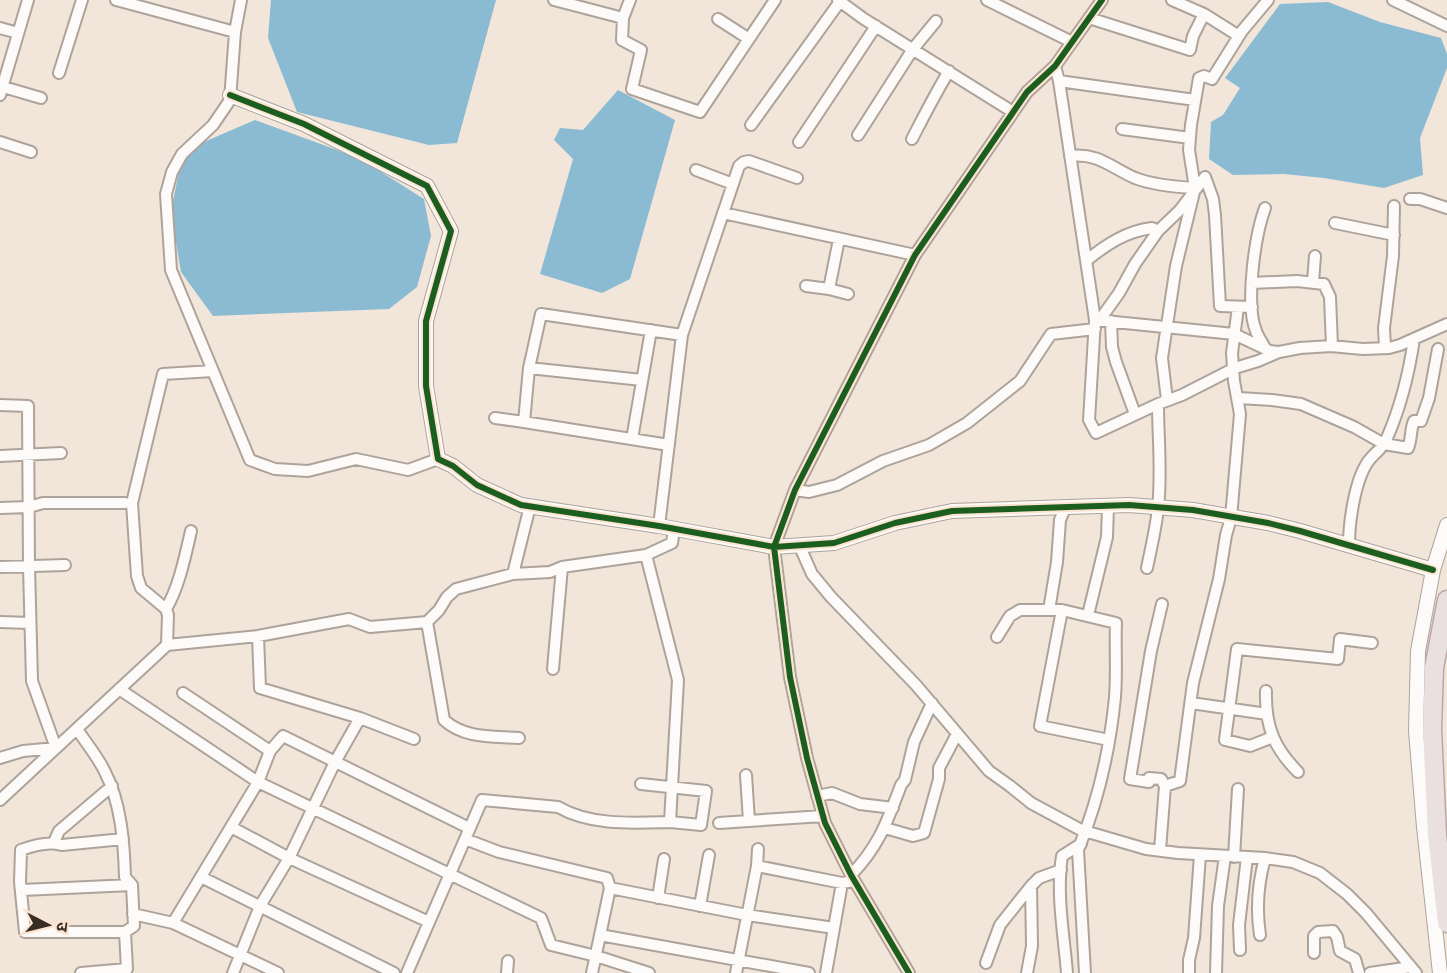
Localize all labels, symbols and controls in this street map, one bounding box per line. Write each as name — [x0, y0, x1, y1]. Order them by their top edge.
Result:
north arrow — [18, 895, 78, 955]
text: उ — [52, 921, 73, 933]

